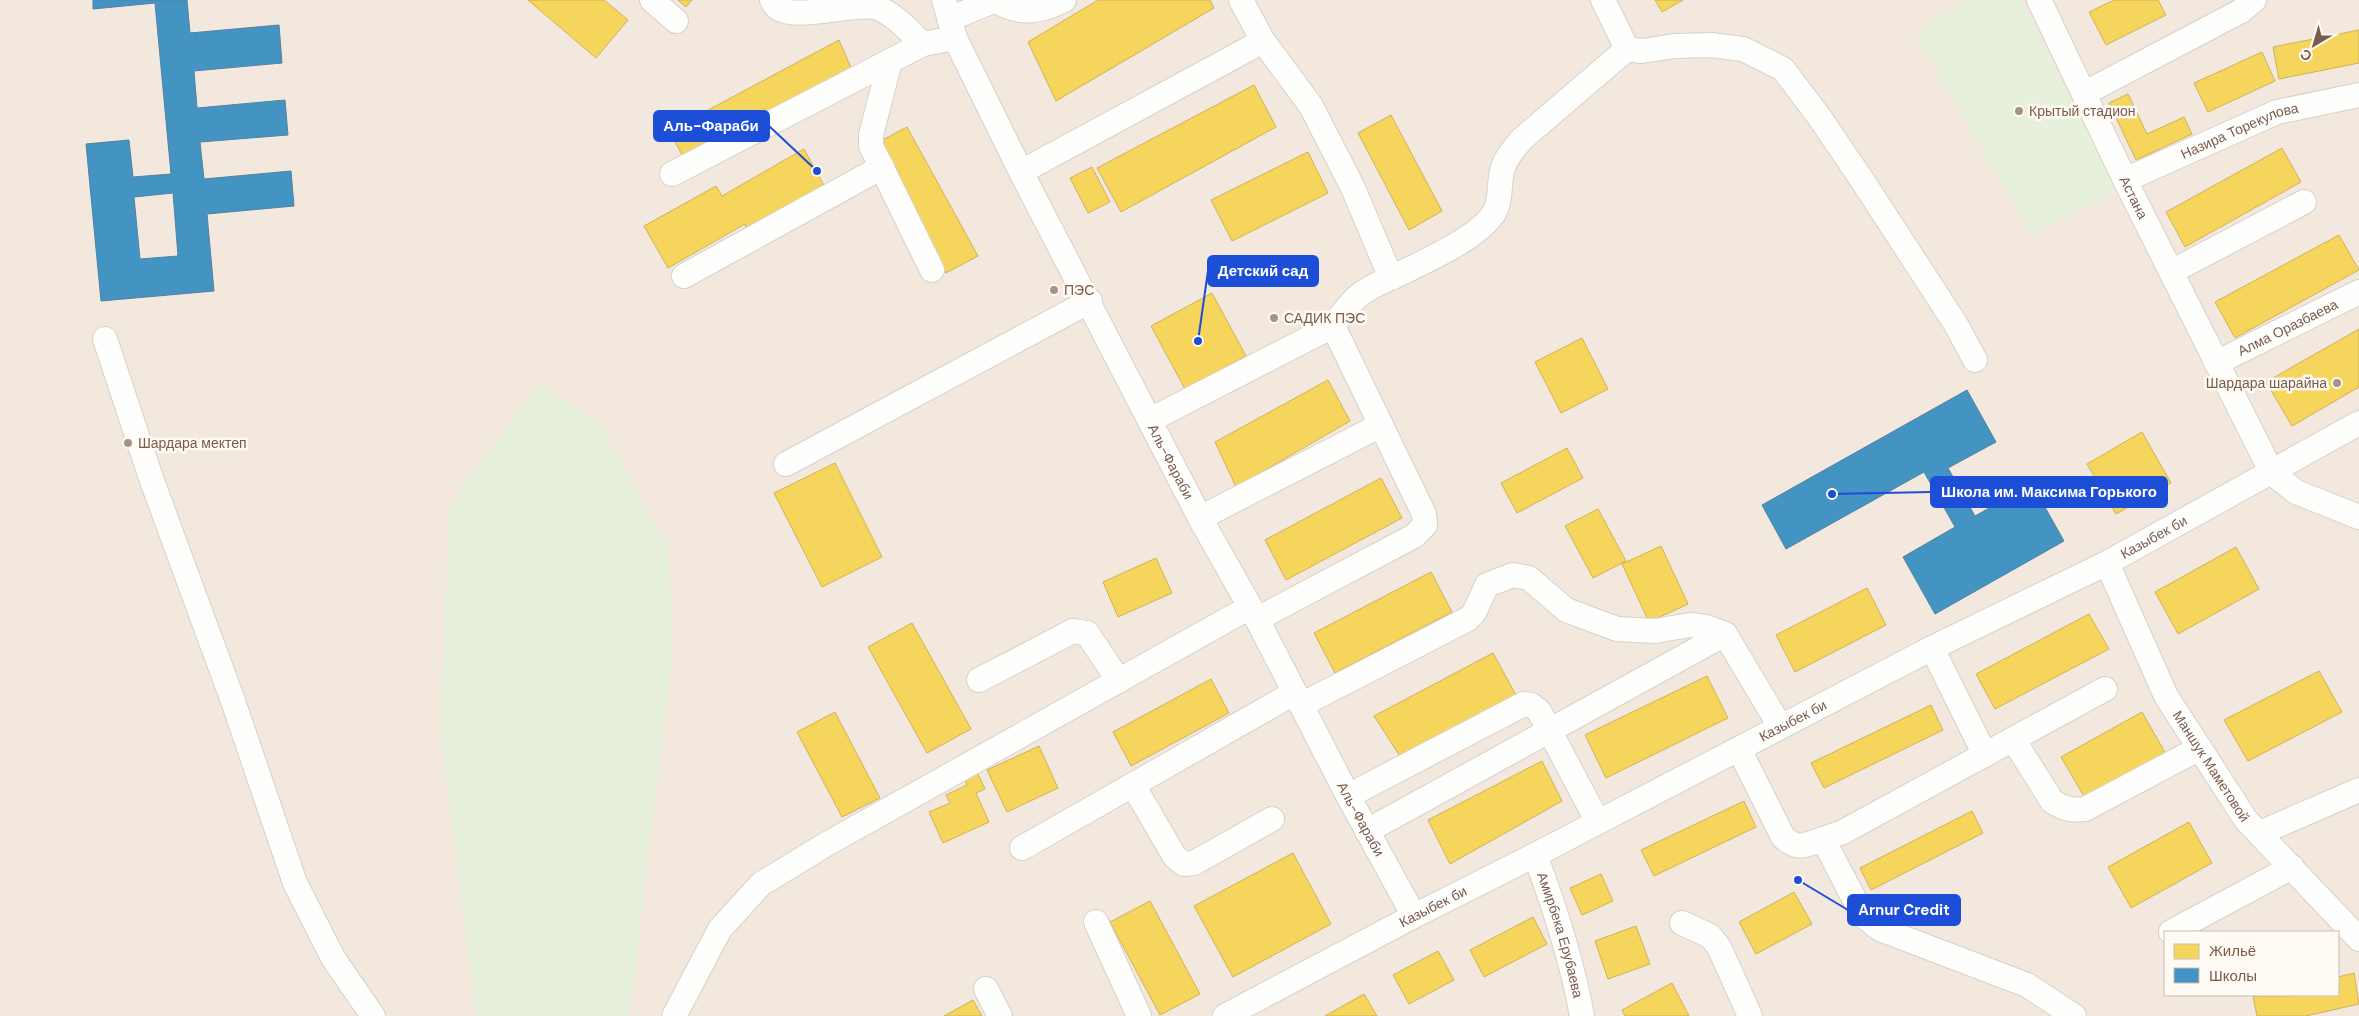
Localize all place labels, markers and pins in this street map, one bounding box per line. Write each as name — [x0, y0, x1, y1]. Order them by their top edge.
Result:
place label: Крытый стадион — [2029, 102, 2136, 120]
marker: Крытый стадион — [2013, 105, 2025, 117]
callout: Аль-Фараби — [654, 111, 769, 141]
callout: Детский сад — [1208, 256, 1318, 286]
place label: ПЭС — [1064, 281, 1094, 299]
marker: ПЭС — [1048, 284, 1060, 296]
place label: САДИК ПЭС — [1284, 309, 1365, 327]
marker: САДИК ПЭС — [1268, 312, 1280, 324]
place label: Шардара шарайна — [2206, 374, 2327, 392]
marker: Шардара шарайна — [2331, 377, 2343, 389]
place label: Шардара мектеп — [138, 434, 247, 452]
marker: Шардара мектеп — [122, 437, 134, 449]
callout: Школа им. Максима Горького — [1931, 477, 2167, 507]
callout: Arnur Credit — [1848, 895, 1960, 925]

